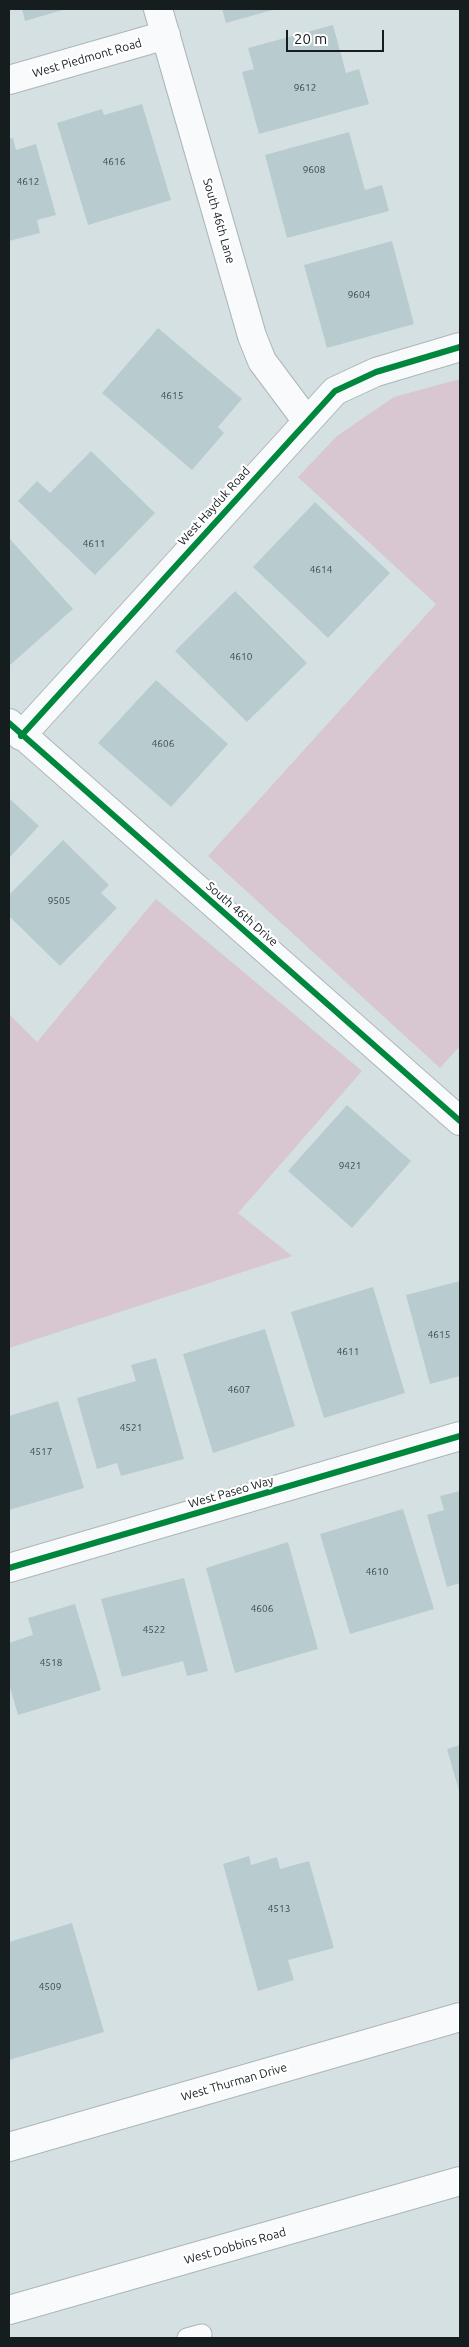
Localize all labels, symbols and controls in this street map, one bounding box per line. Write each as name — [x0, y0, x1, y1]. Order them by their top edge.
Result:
scale bar — [289, 20, 386, 52]
text: 20 m — [294, 30, 327, 47]
street label: West Piedmont Road — [31, 35, 143, 81]
house number: 9612 — [294, 82, 316, 94]
house number: 4616 — [103, 156, 125, 168]
house number: 9608 — [303, 164, 325, 176]
house number: 4612 — [17, 176, 39, 188]
street label: South 46th Lane — [200, 177, 238, 265]
house number: 9604 — [348, 289, 370, 301]
house number: 4615 — [161, 390, 183, 402]
street label: West Hayduk Road — [175, 464, 253, 548]
house number: 4611 — [83, 538, 105, 550]
house number: 4614 — [310, 564, 332, 576]
house number: 4610 — [230, 651, 252, 663]
house number: 4606 — [152, 738, 174, 750]
street label: South 46th Drive — [203, 879, 281, 949]
house number: 9505 — [48, 895, 70, 907]
house number: 9421 — [339, 1160, 361, 1172]
house number: 4615 — [428, 1329, 450, 1341]
house number: 4611 — [337, 1346, 359, 1358]
house number: 4607 — [228, 1384, 250, 1396]
house number: 4521 — [120, 1422, 142, 1434]
house number: 4517 — [30, 1446, 52, 1458]
street label: West Paseo Way — [187, 1473, 275, 1511]
house number: 4610 — [366, 1566, 388, 1578]
house number: 4606 — [251, 1603, 273, 1615]
house number: 4522 — [143, 1624, 165, 1636]
house number: 4518 — [40, 1657, 62, 1669]
house number: 4513 — [268, 1903, 290, 1915]
house number: 4509 — [39, 1981, 61, 1993]
street label: West Thurman Drive — [179, 2060, 289, 2104]
street label: West Dobbins Road — [182, 2225, 288, 2267]

